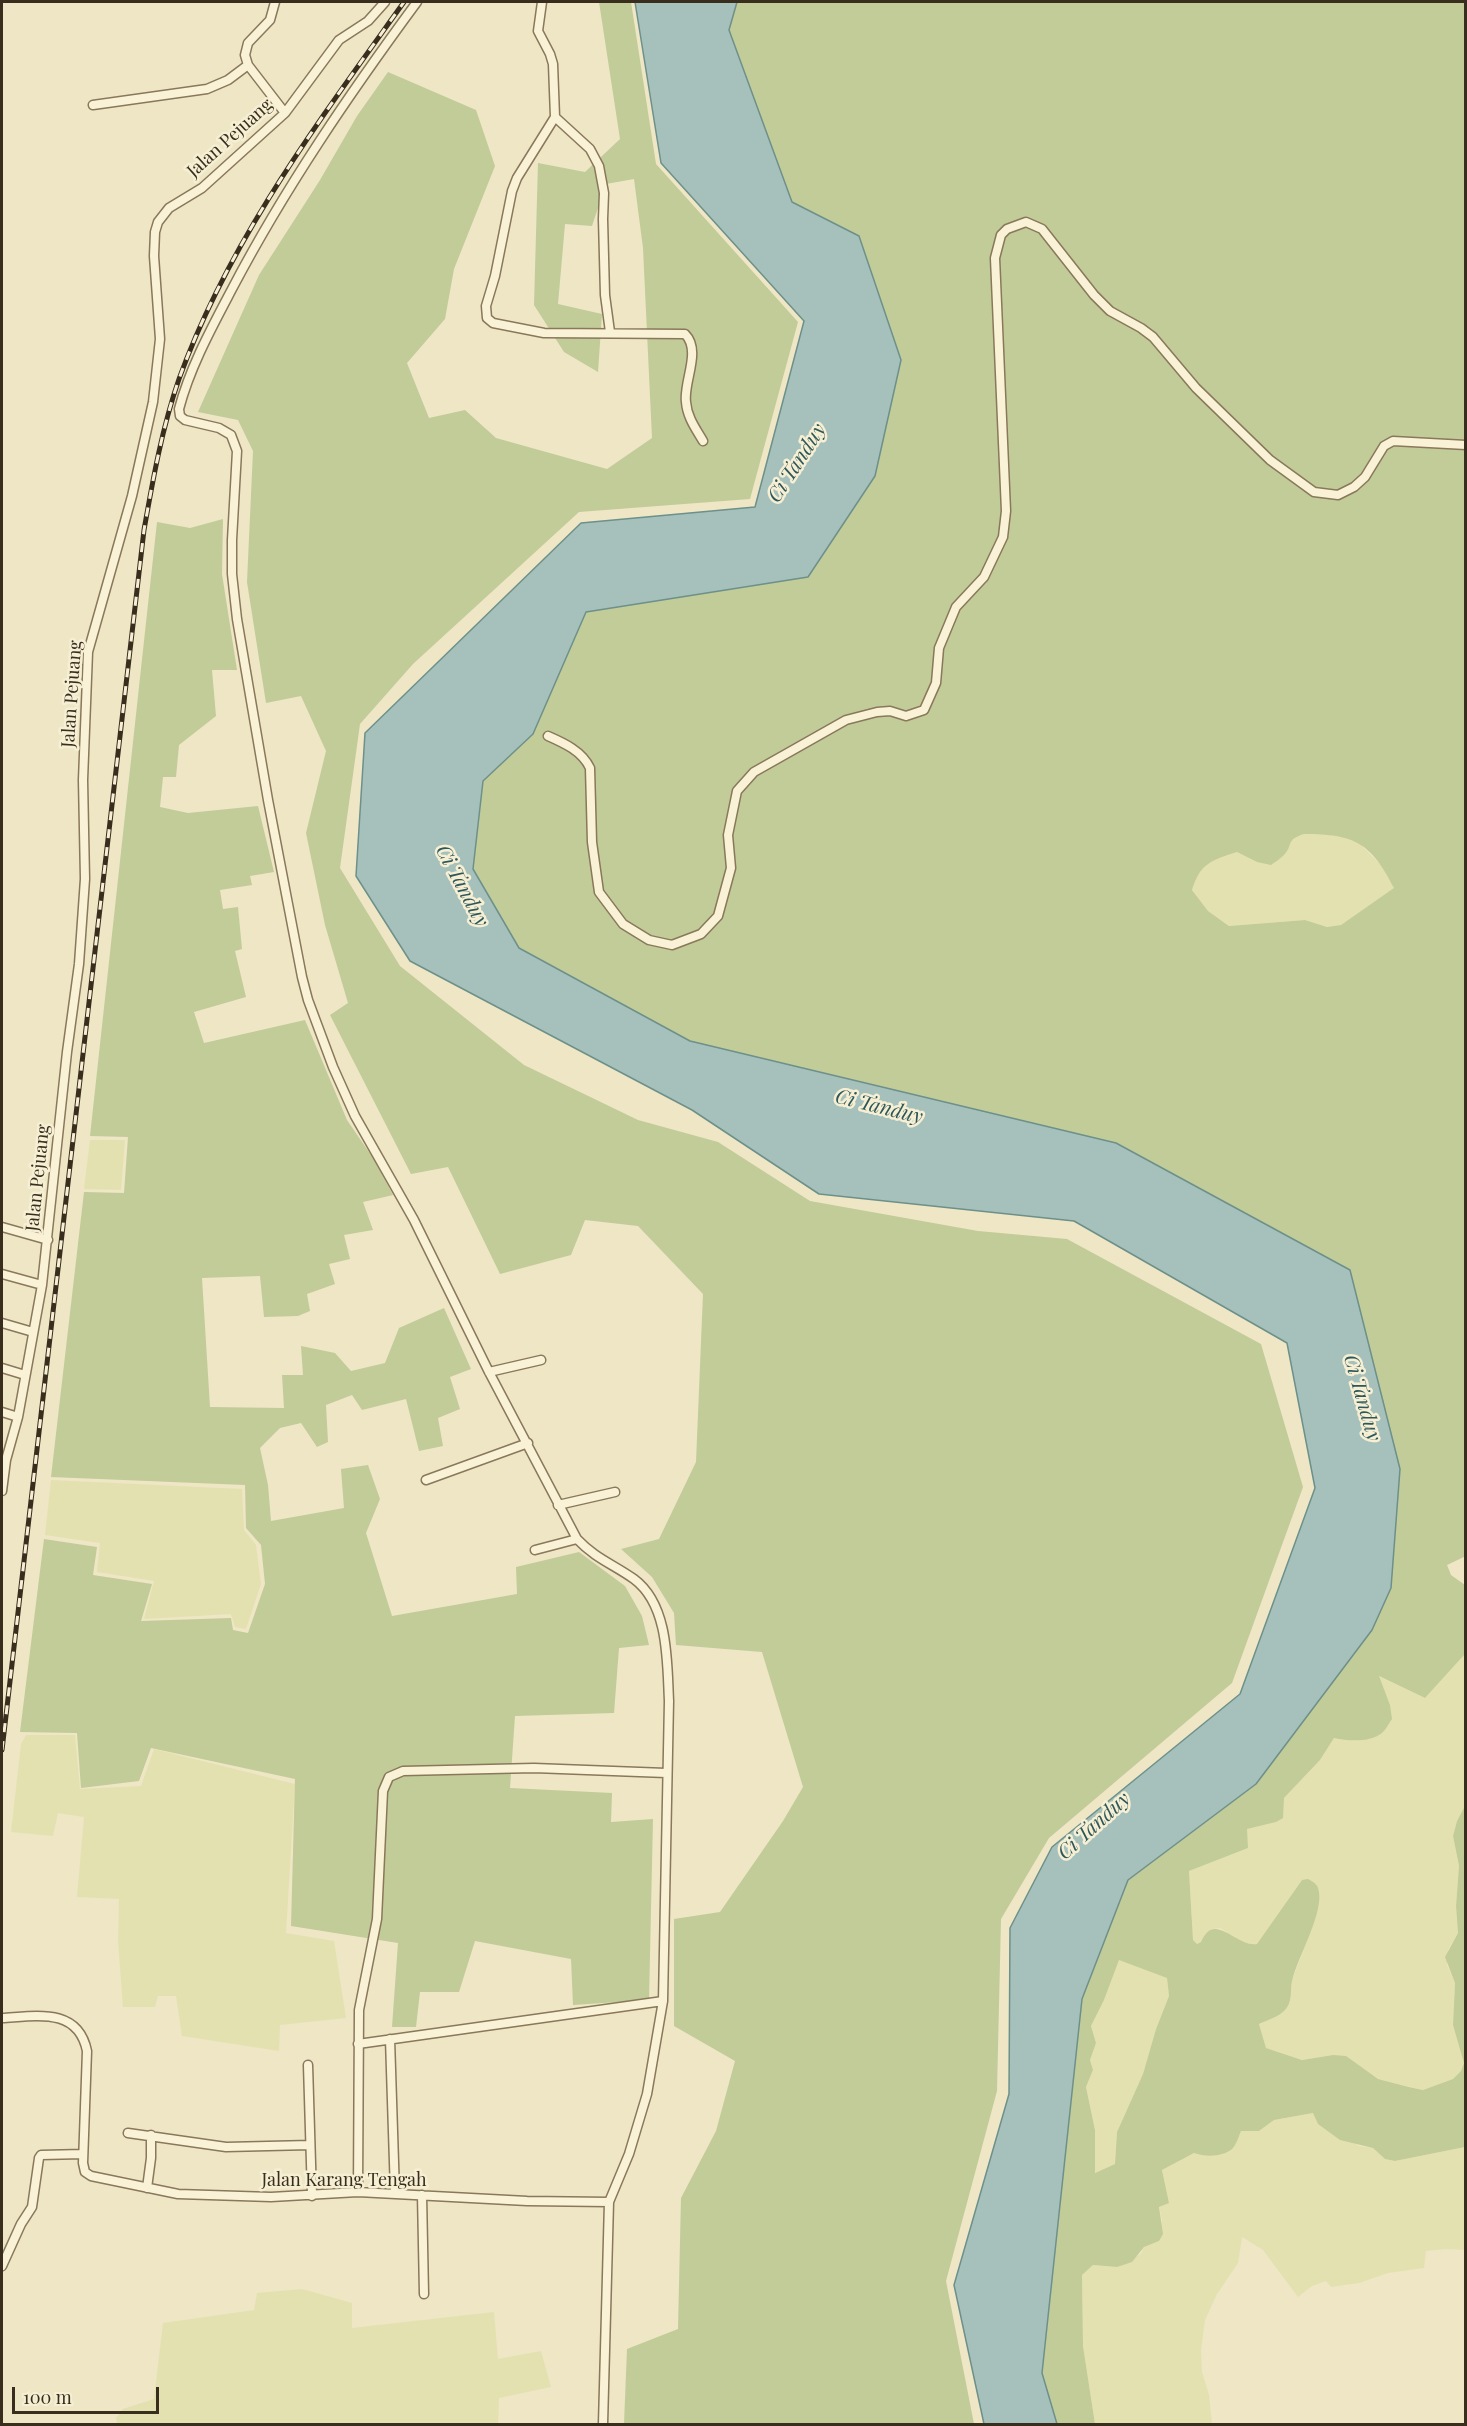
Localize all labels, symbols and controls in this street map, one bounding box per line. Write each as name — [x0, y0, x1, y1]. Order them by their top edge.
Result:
street label: Jalan Pejuang — [183, 94, 277, 182]
water label: Ci Tanduy — [763, 419, 831, 507]
street label: Jalan Pejuang — [57, 640, 87, 748]
water label: Ci Tanduy — [430, 841, 494, 931]
water label: Ci Tanduy — [833, 1085, 925, 1129]
street label: Jalan Pejuang — [22, 1123, 54, 1233]
water label: Ci Tanduy — [1338, 1352, 1386, 1444]
water label: Ci Tanduy — [1053, 1787, 1135, 1865]
street label: Jalan Karang Tengah — [261, 2169, 427, 2191]
scale bar — [15, 2375, 162, 2413]
text: 100 m — [23, 2385, 72, 2409]

